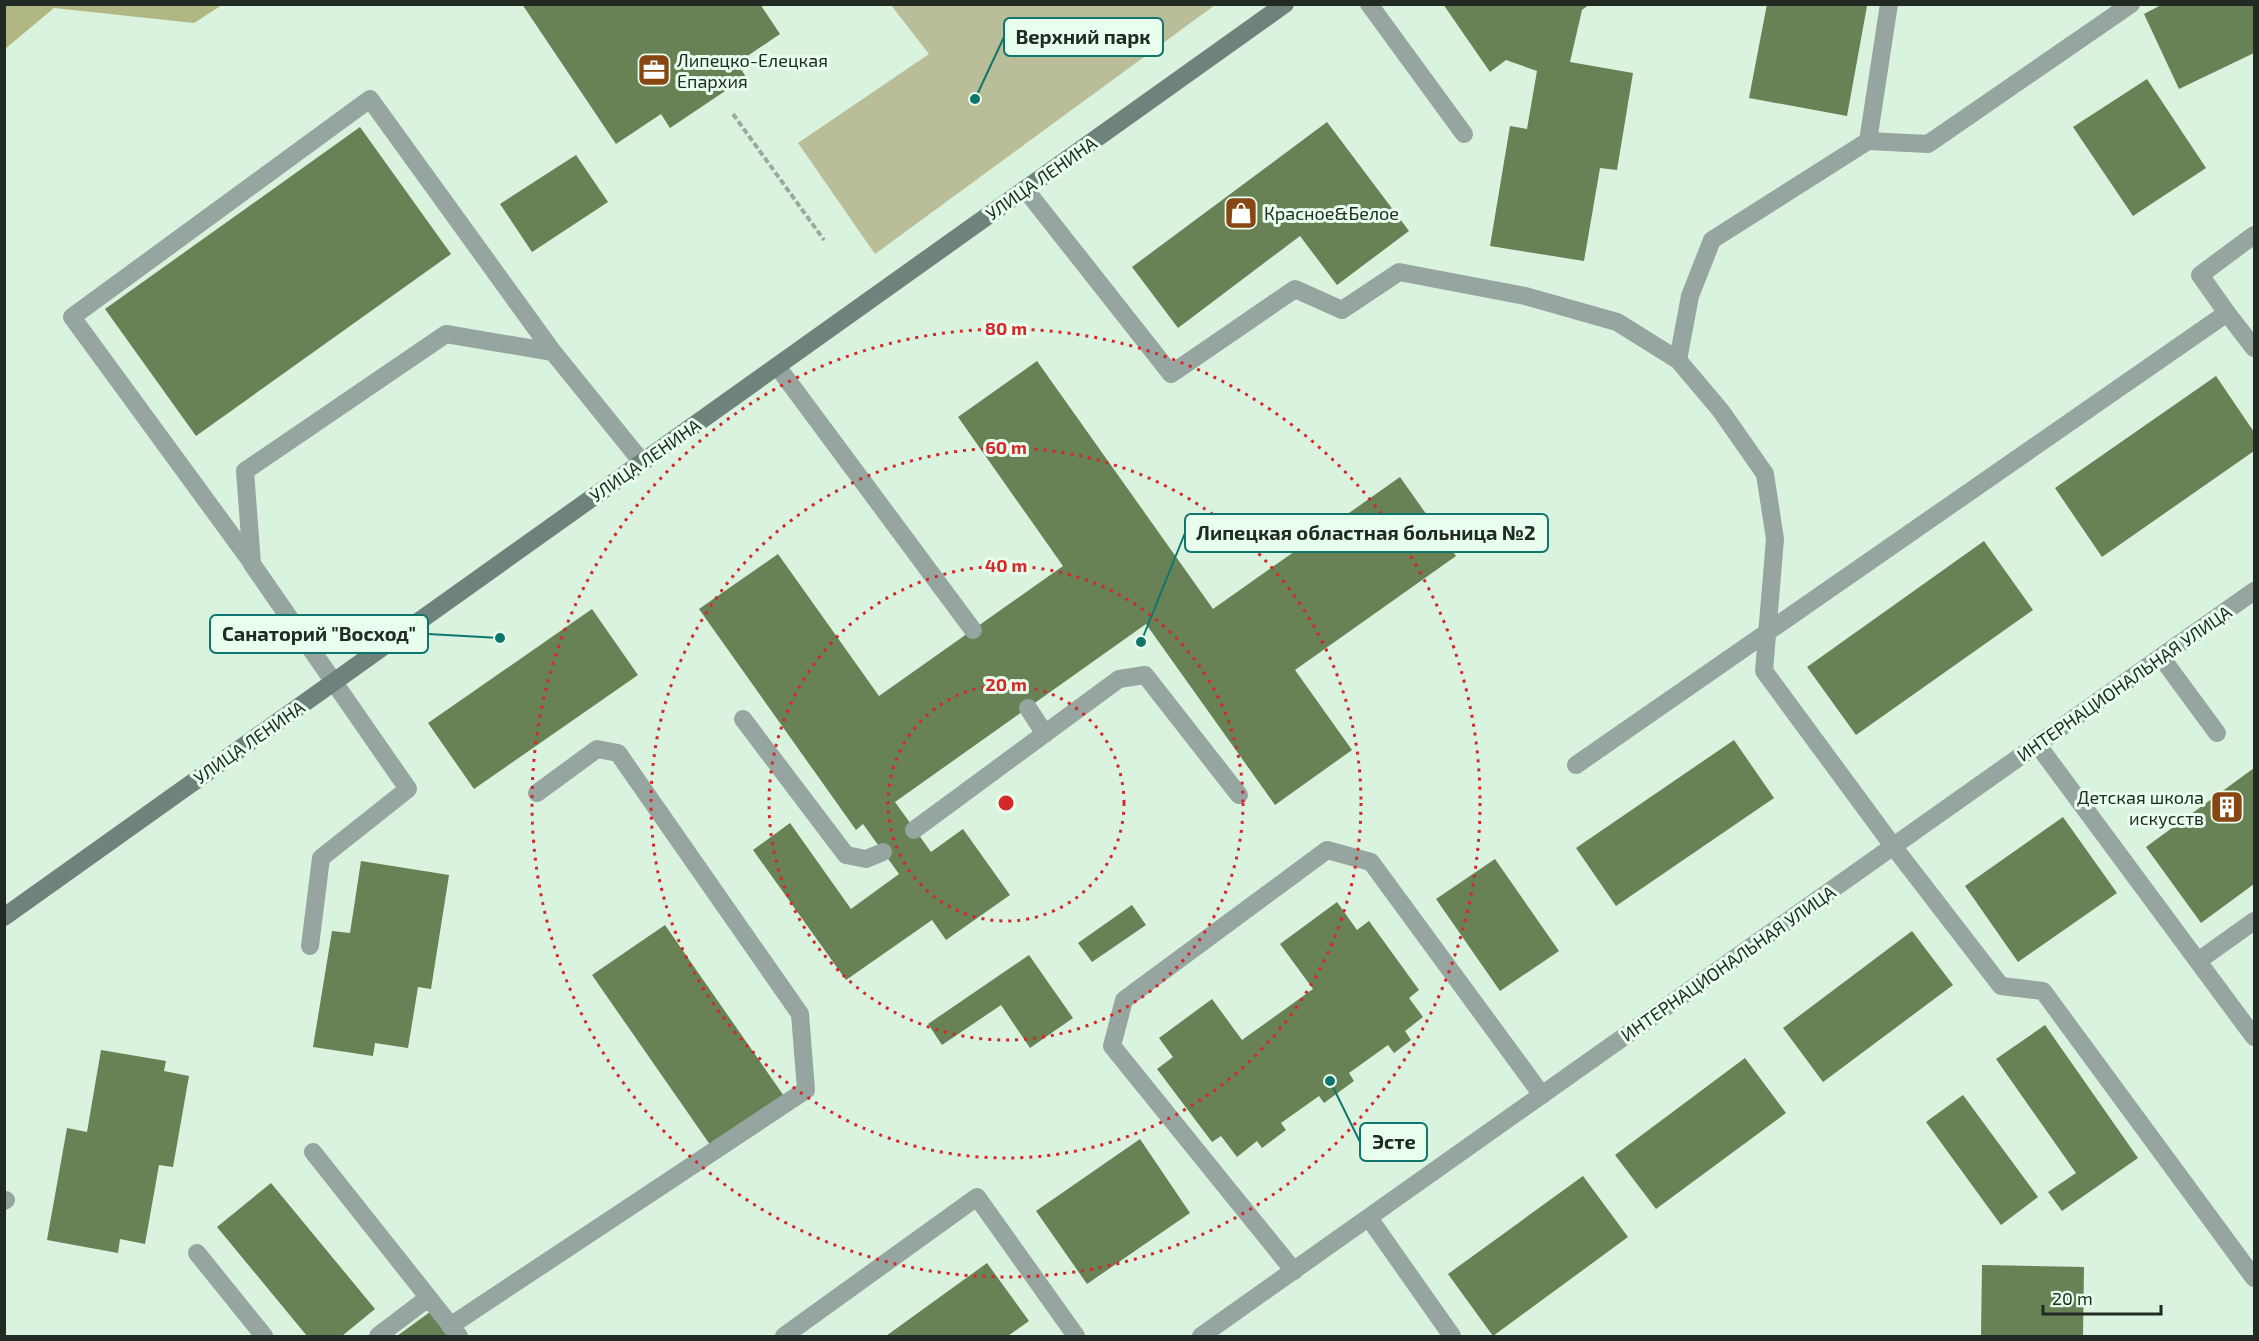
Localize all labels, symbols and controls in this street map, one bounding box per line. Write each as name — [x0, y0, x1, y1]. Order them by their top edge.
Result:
callout: Верхний парк — [1004, 18, 1163, 56]
text: Верхний парк — [1015, 24, 1151, 48]
place label: Липецко-Елецкая Епархия — [677, 49, 828, 92]
office icon: Липецко-Елецкая Епархия — [636, 52, 672, 88]
street label: УЛИЦА ЛЕНИНА — [981, 131, 1101, 224]
shop icon: Красное&Белое — [1223, 195, 1259, 231]
place label: Красное&Белое — [1264, 202, 1399, 224]
text: 80 m — [985, 317, 1027, 339]
street label: УЛИЦА ЛЕНИНА — [585, 413, 705, 506]
text: 60 m — [985, 436, 1027, 458]
callout: Липецкая областная больница №2 — [1185, 514, 1548, 552]
text: Липецкая областная больница №2 — [1196, 520, 1536, 544]
text: 40 m — [985, 554, 1027, 576]
street label: ИНТЕРНАЦИОНАЛЬНАЯ УЛИЦА — [2013, 600, 2236, 766]
callout: Санаторий "Восход" — [210, 615, 428, 653]
text: Санаторий "Восход" — [222, 621, 416, 645]
text: 20 m — [985, 673, 1027, 695]
street label: УЛИЦА ЛЕНИНА — [189, 695, 309, 788]
place label: Детская школа искусств — [2077, 786, 2204, 829]
building icon: Детская школа искусств — [2209, 789, 2245, 825]
centre of rings — [996, 793, 1016, 813]
street label: ИНТЕРНАЦИОНАЛЬНАЯ УЛИЦА — [1617, 880, 1840, 1046]
callout: Эсте — [1360, 1123, 1427, 1161]
text: Эсте — [1372, 1129, 1416, 1153]
scale bar — [2043, 1278, 2162, 1316]
text: 20 m — [2052, 1287, 2093, 1309]

